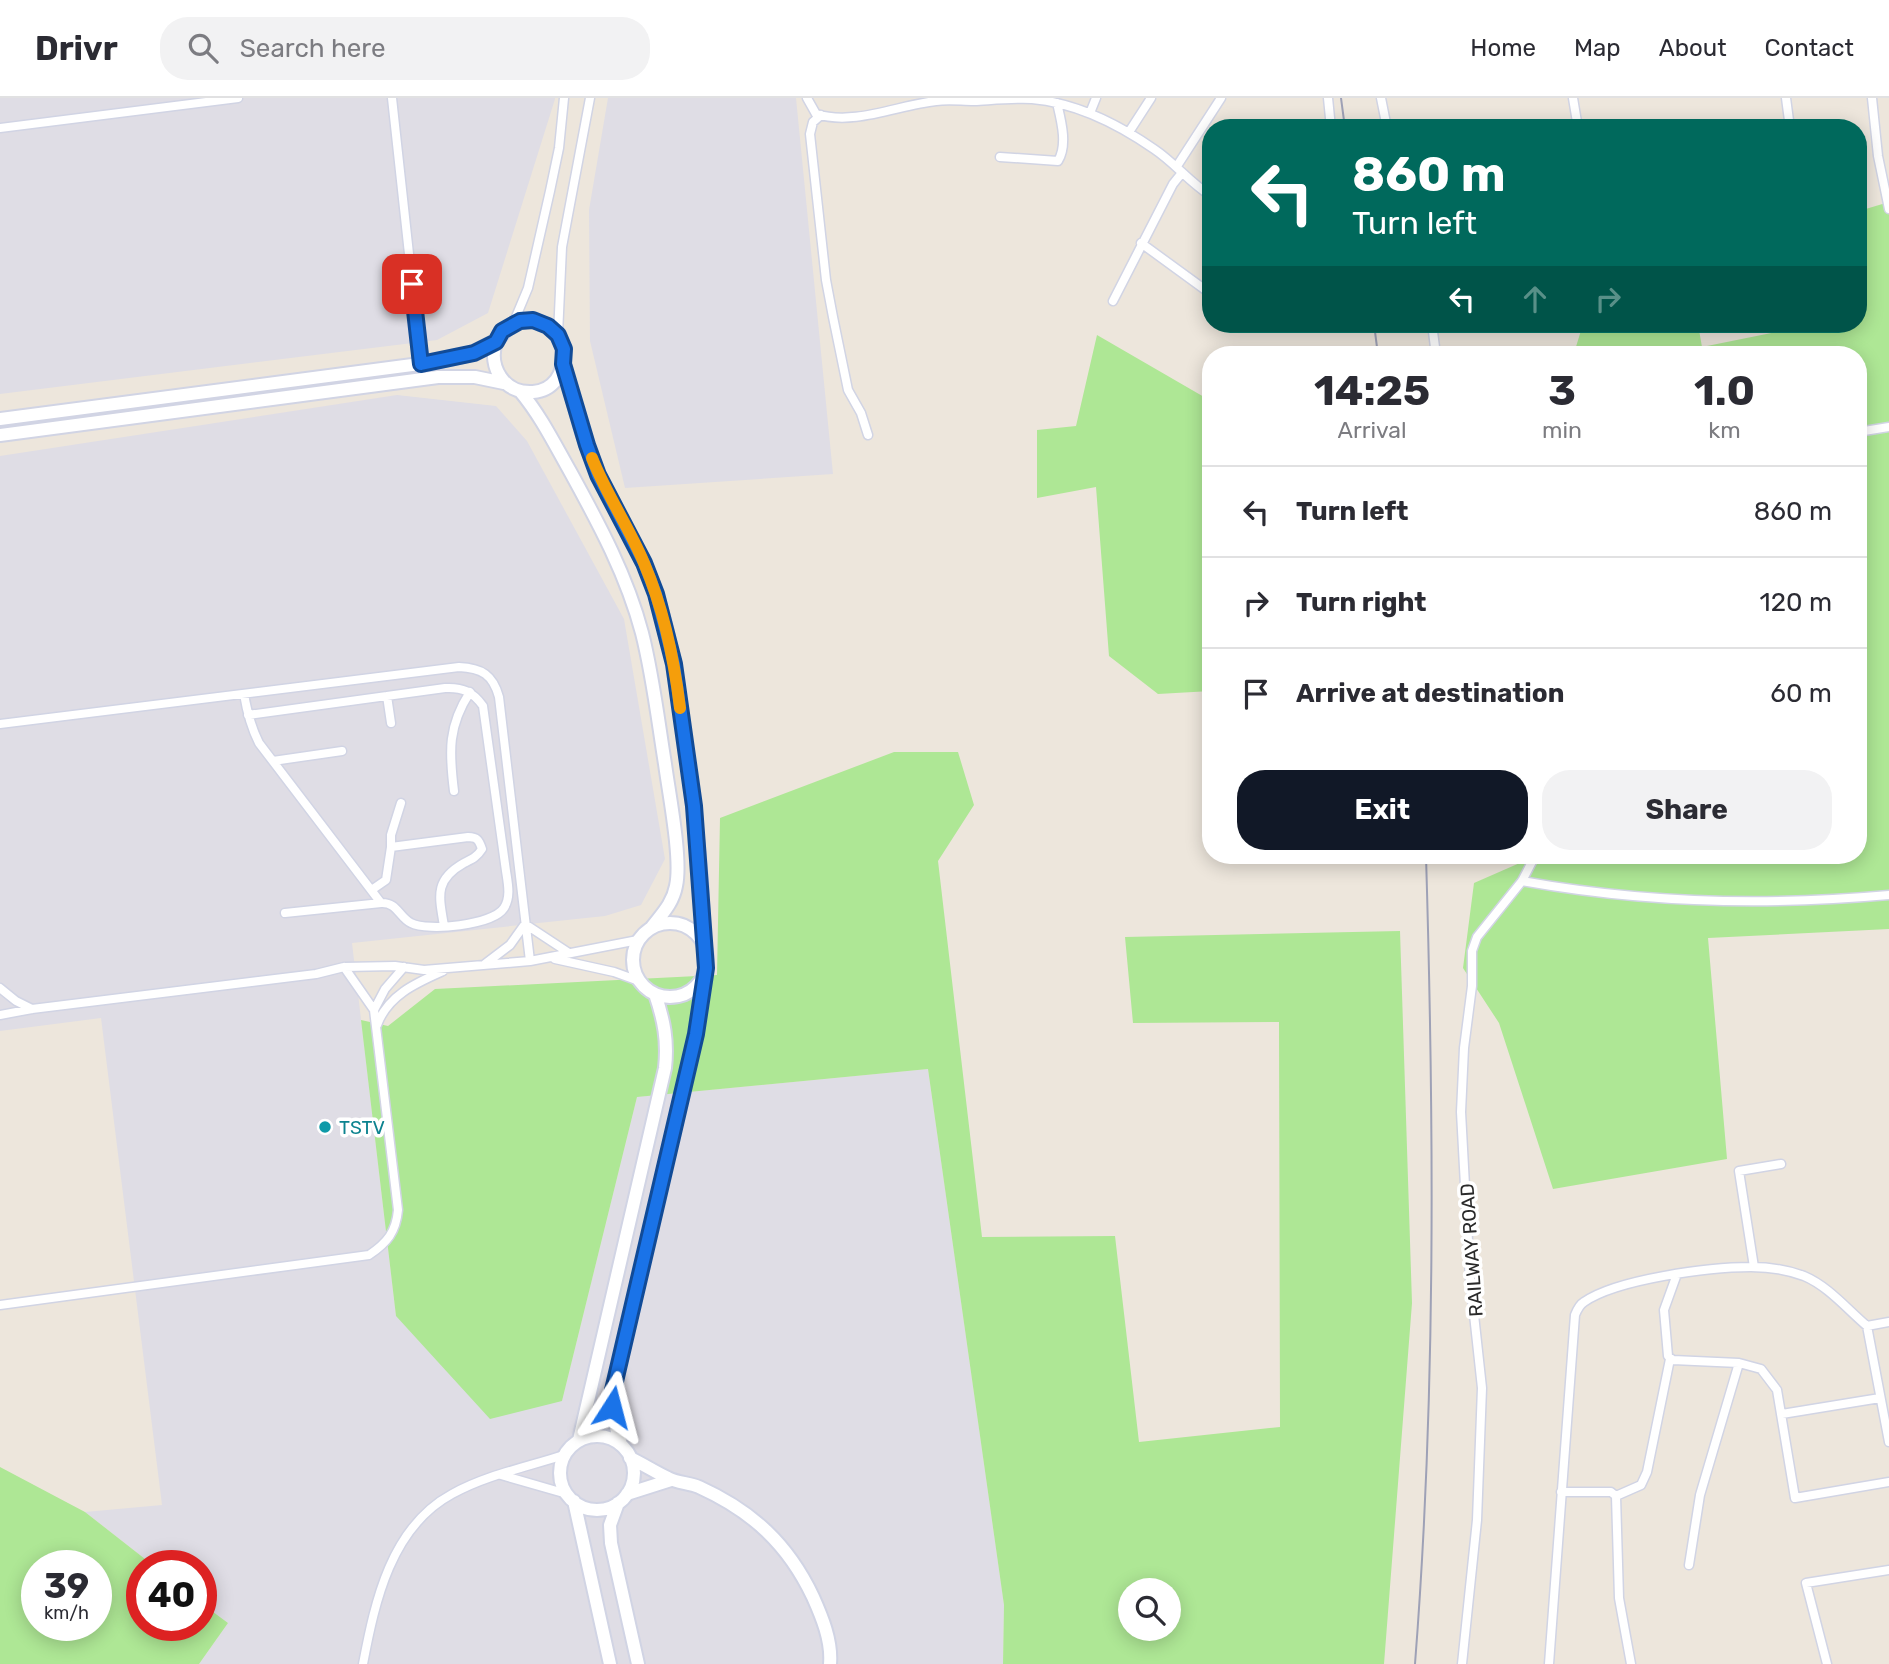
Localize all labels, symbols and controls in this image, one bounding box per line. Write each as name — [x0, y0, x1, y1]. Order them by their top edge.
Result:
search box — [160, 17, 650, 80]
text: Drivr — [35, 29, 118, 68]
icon: search — [184, 29, 222, 67]
text: Search here — [240, 33, 386, 64]
text: Home — [1470, 34, 1536, 62]
text: Map — [1574, 34, 1621, 62]
text: About — [1659, 34, 1727, 62]
text: Contact — [1765, 34, 1854, 62]
text: 860 m — [1352, 145, 1506, 203]
icon: left — [1237, 147, 1328, 238]
text: Turn left — [1352, 204, 1477, 242]
pin — [382, 254, 442, 314]
icon: arrive — [393, 265, 431, 303]
icon: left — [1443, 280, 1481, 318]
icon: ahead — [1516, 280, 1554, 318]
icon: right — [1589, 280, 1627, 318]
text: 14:25 — [1314, 366, 1430, 416]
text: 3 — [1548, 366, 1576, 416]
text: 1.0 — [1694, 366, 1755, 416]
text: Arrival — [1338, 416, 1407, 444]
text: min — [1542, 416, 1582, 444]
text: km — [1708, 416, 1741, 444]
icon: left — [1237, 493, 1275, 531]
text: Turn left — [1296, 496, 1408, 527]
text: 860 m — [1754, 496, 1832, 527]
icon: right — [1237, 584, 1275, 622]
text: Turn right — [1296, 587, 1426, 618]
text: 120 m — [1760, 587, 1832, 618]
icon: arrive — [1237, 675, 1275, 713]
text: Arrive at destination — [1296, 678, 1564, 709]
text: 60 m — [1770, 678, 1832, 709]
button: Exit — [1237, 770, 1528, 850]
button: Share — [1542, 770, 1832, 850]
place label: TSTV — [339, 1116, 385, 1139]
marker: TSTV — [317, 1119, 333, 1135]
street label: RAILWAY ROAD — [1455, 1183, 1488, 1317]
position arrow — [575, 1370, 649, 1444]
speed limit sign: 40 — [126, 1550, 217, 1641]
text: 39 — [44, 1565, 89, 1607]
map controls — [1118, 1578, 1181, 1641]
button: search — [1118, 1578, 1181, 1641]
text: km/h — [44, 1602, 89, 1624]

